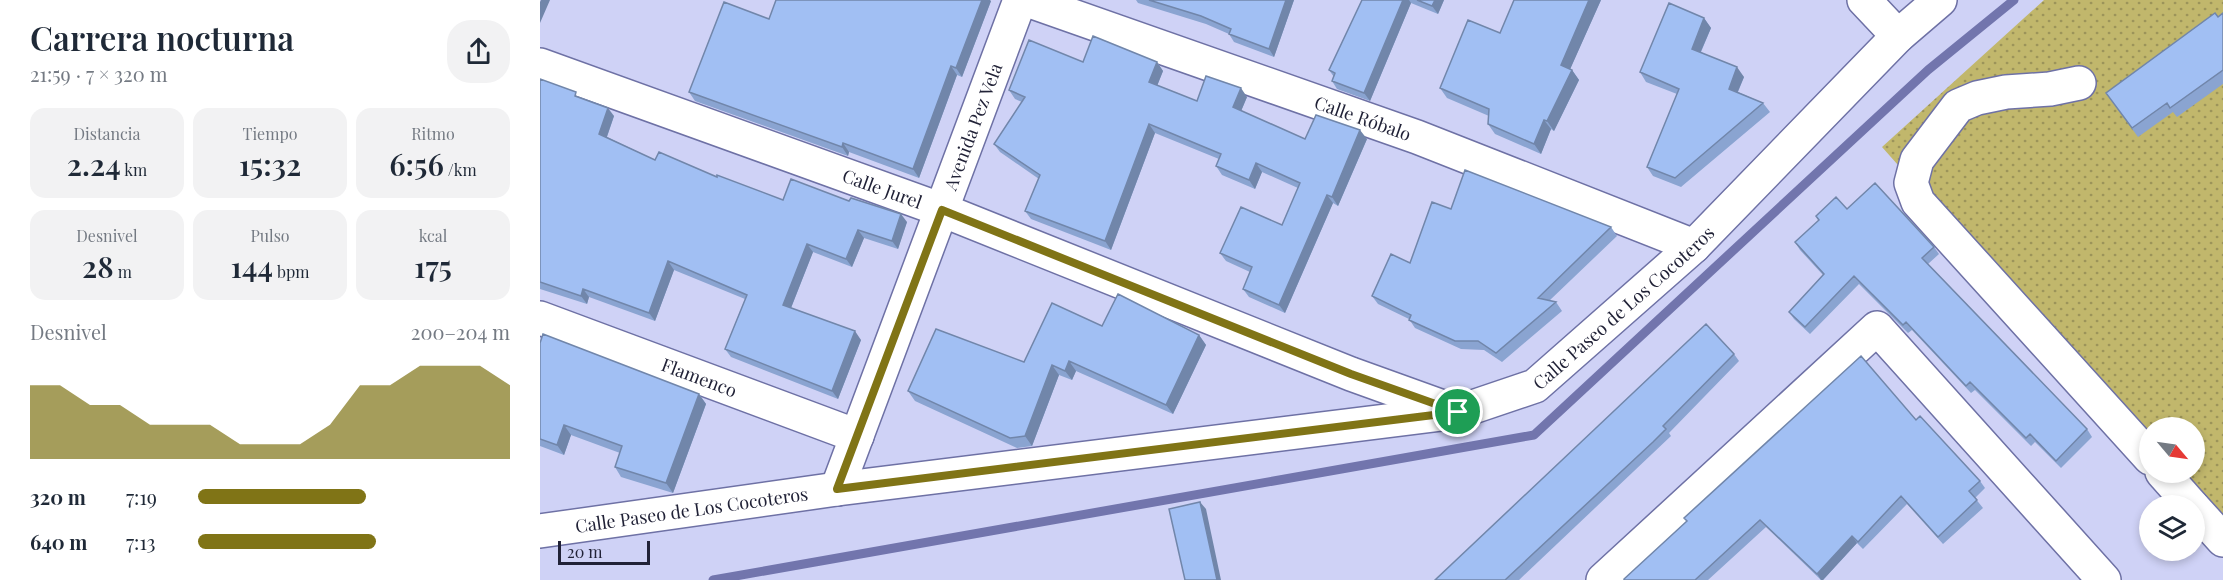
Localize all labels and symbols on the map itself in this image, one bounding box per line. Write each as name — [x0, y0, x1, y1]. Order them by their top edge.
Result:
street label: Avenida Pez Vela — [938, 59, 1007, 195]
street label: Calle Róbalo — [1311, 90, 1414, 146]
street label: Calle Jurel — [839, 163, 926, 214]
street label: Calle Paseo de Los Cocoteros — [1527, 221, 1719, 395]
street label: Flamenco — [658, 352, 741, 402]
pin — [1432, 386, 1483, 437]
north arrow — [2139, 417, 2205, 483]
street label: Calle Paseo de Los Cocoteros — [573, 481, 810, 538]
scale bar — [558, 538, 650, 566]

